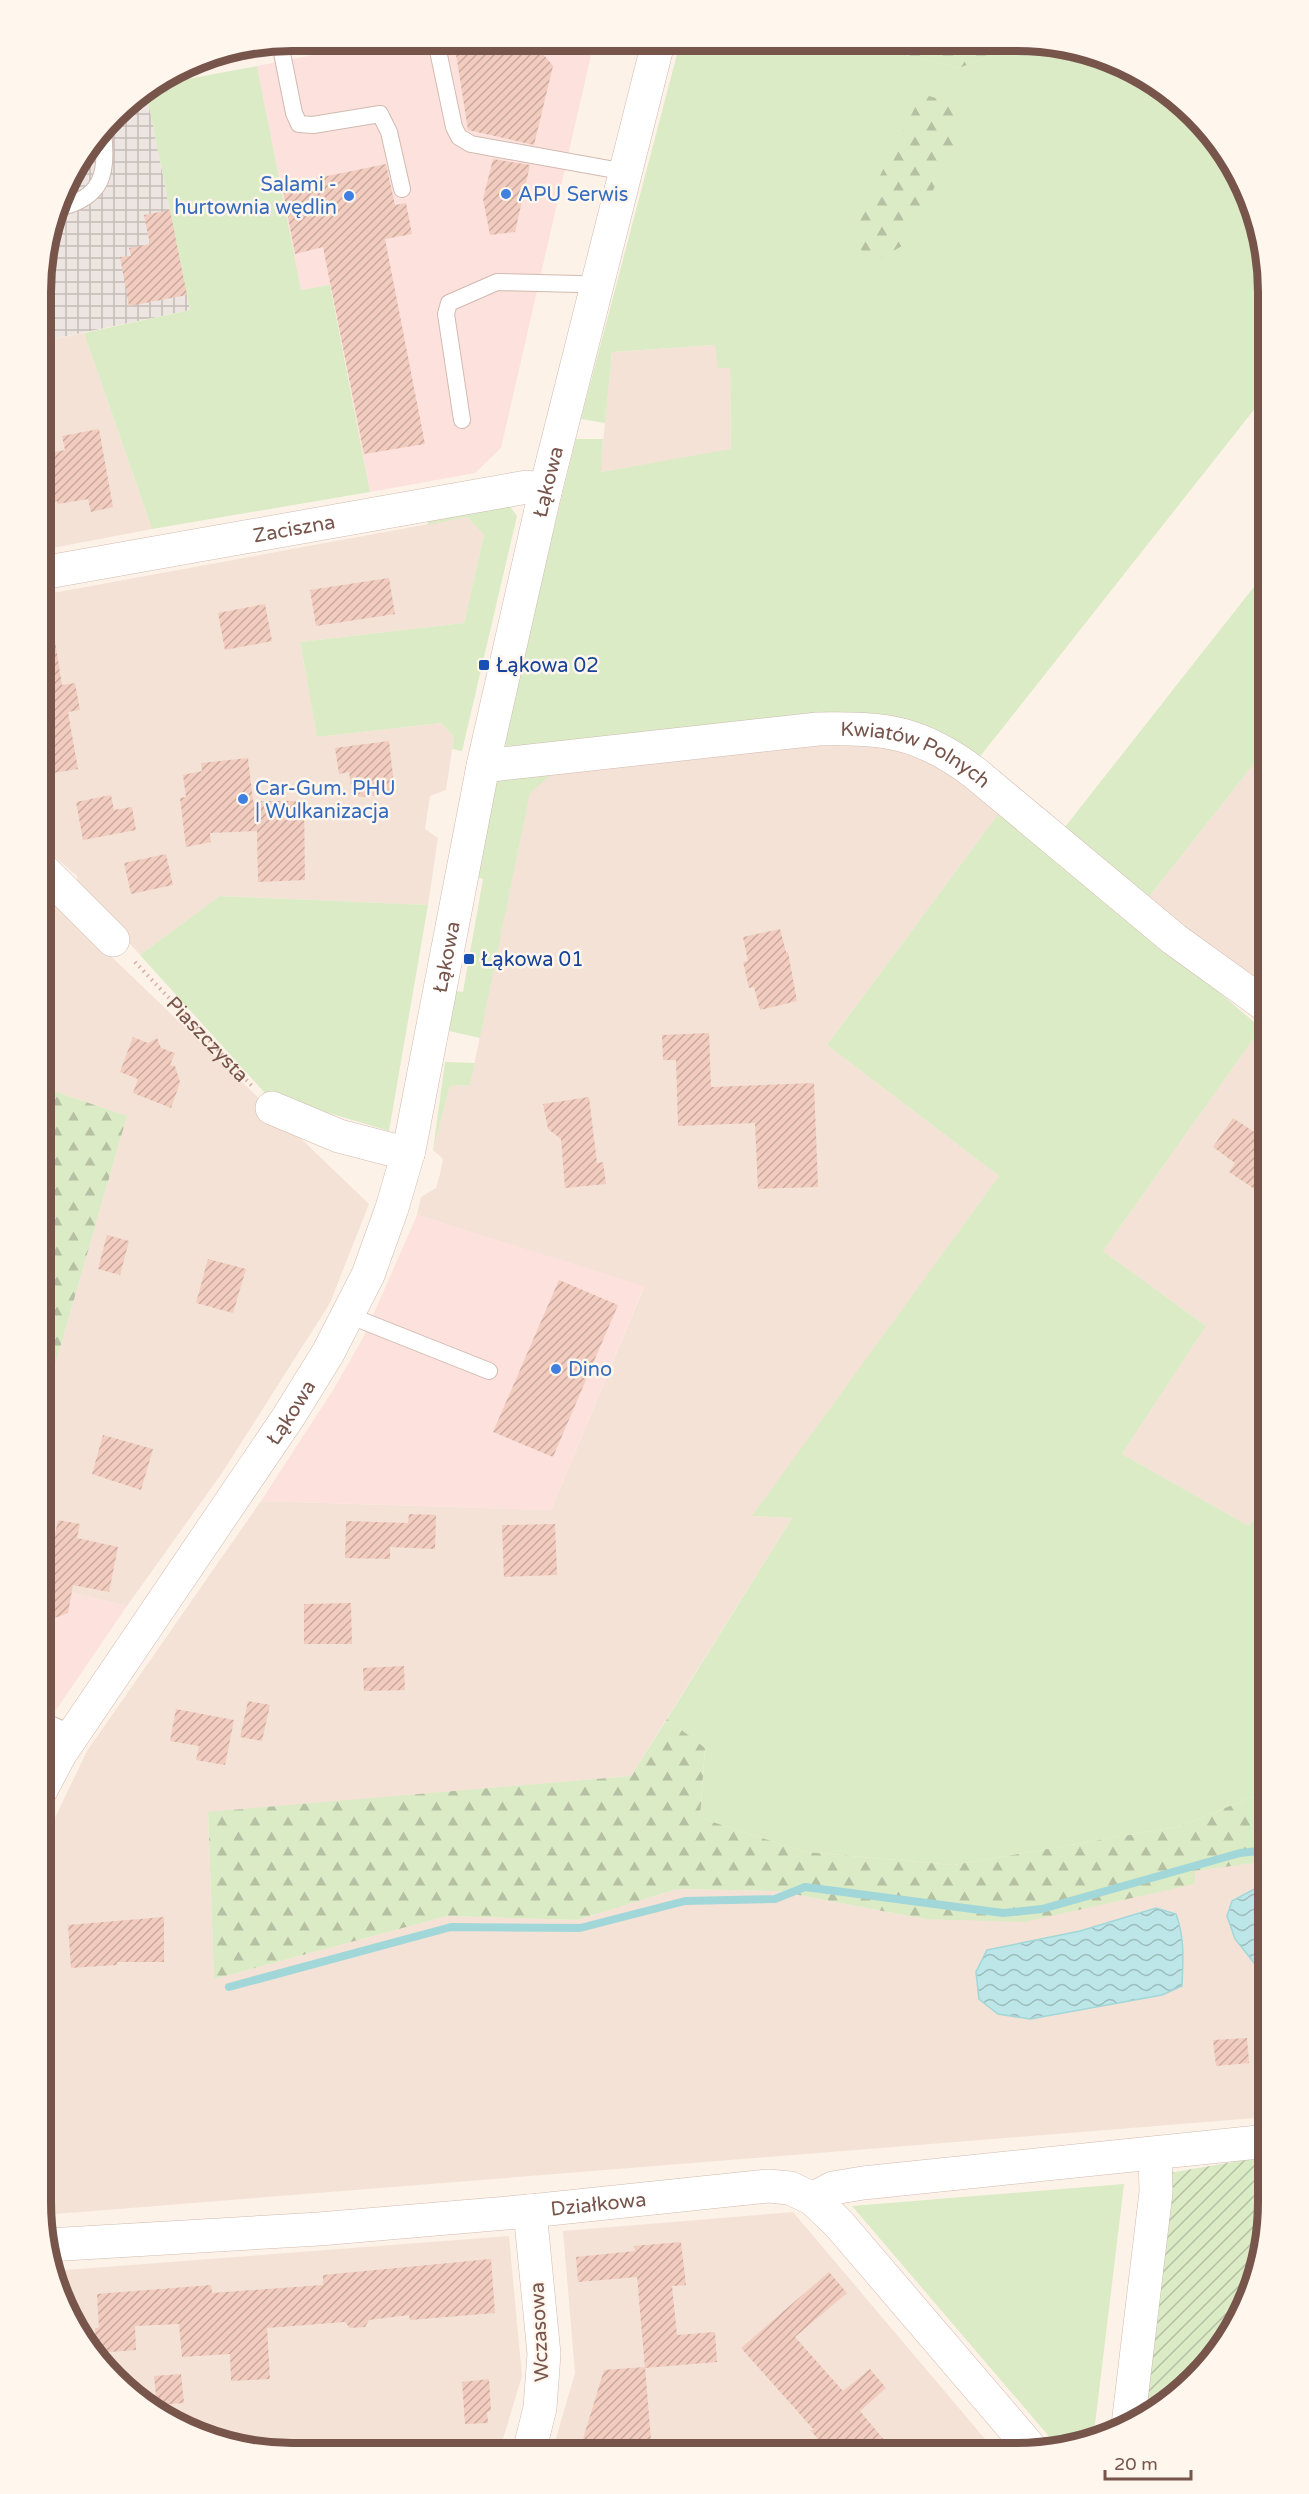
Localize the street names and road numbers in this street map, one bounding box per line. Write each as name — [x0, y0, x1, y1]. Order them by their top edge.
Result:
street label: Łąkowa — [529, 444, 569, 520]
street label: Zaciszna — [251, 510, 337, 548]
street label: Kwiatów Polnych — [840, 718, 995, 794]
street label: Łąkowa — [429, 919, 466, 995]
street label: Piaszczysta — [161, 992, 253, 1088]
street label: Łąkowa — [262, 1376, 321, 1450]
street label: Działkowa — [549, 2188, 648, 2222]
street label: Wczasowa — [525, 2282, 555, 2382]

